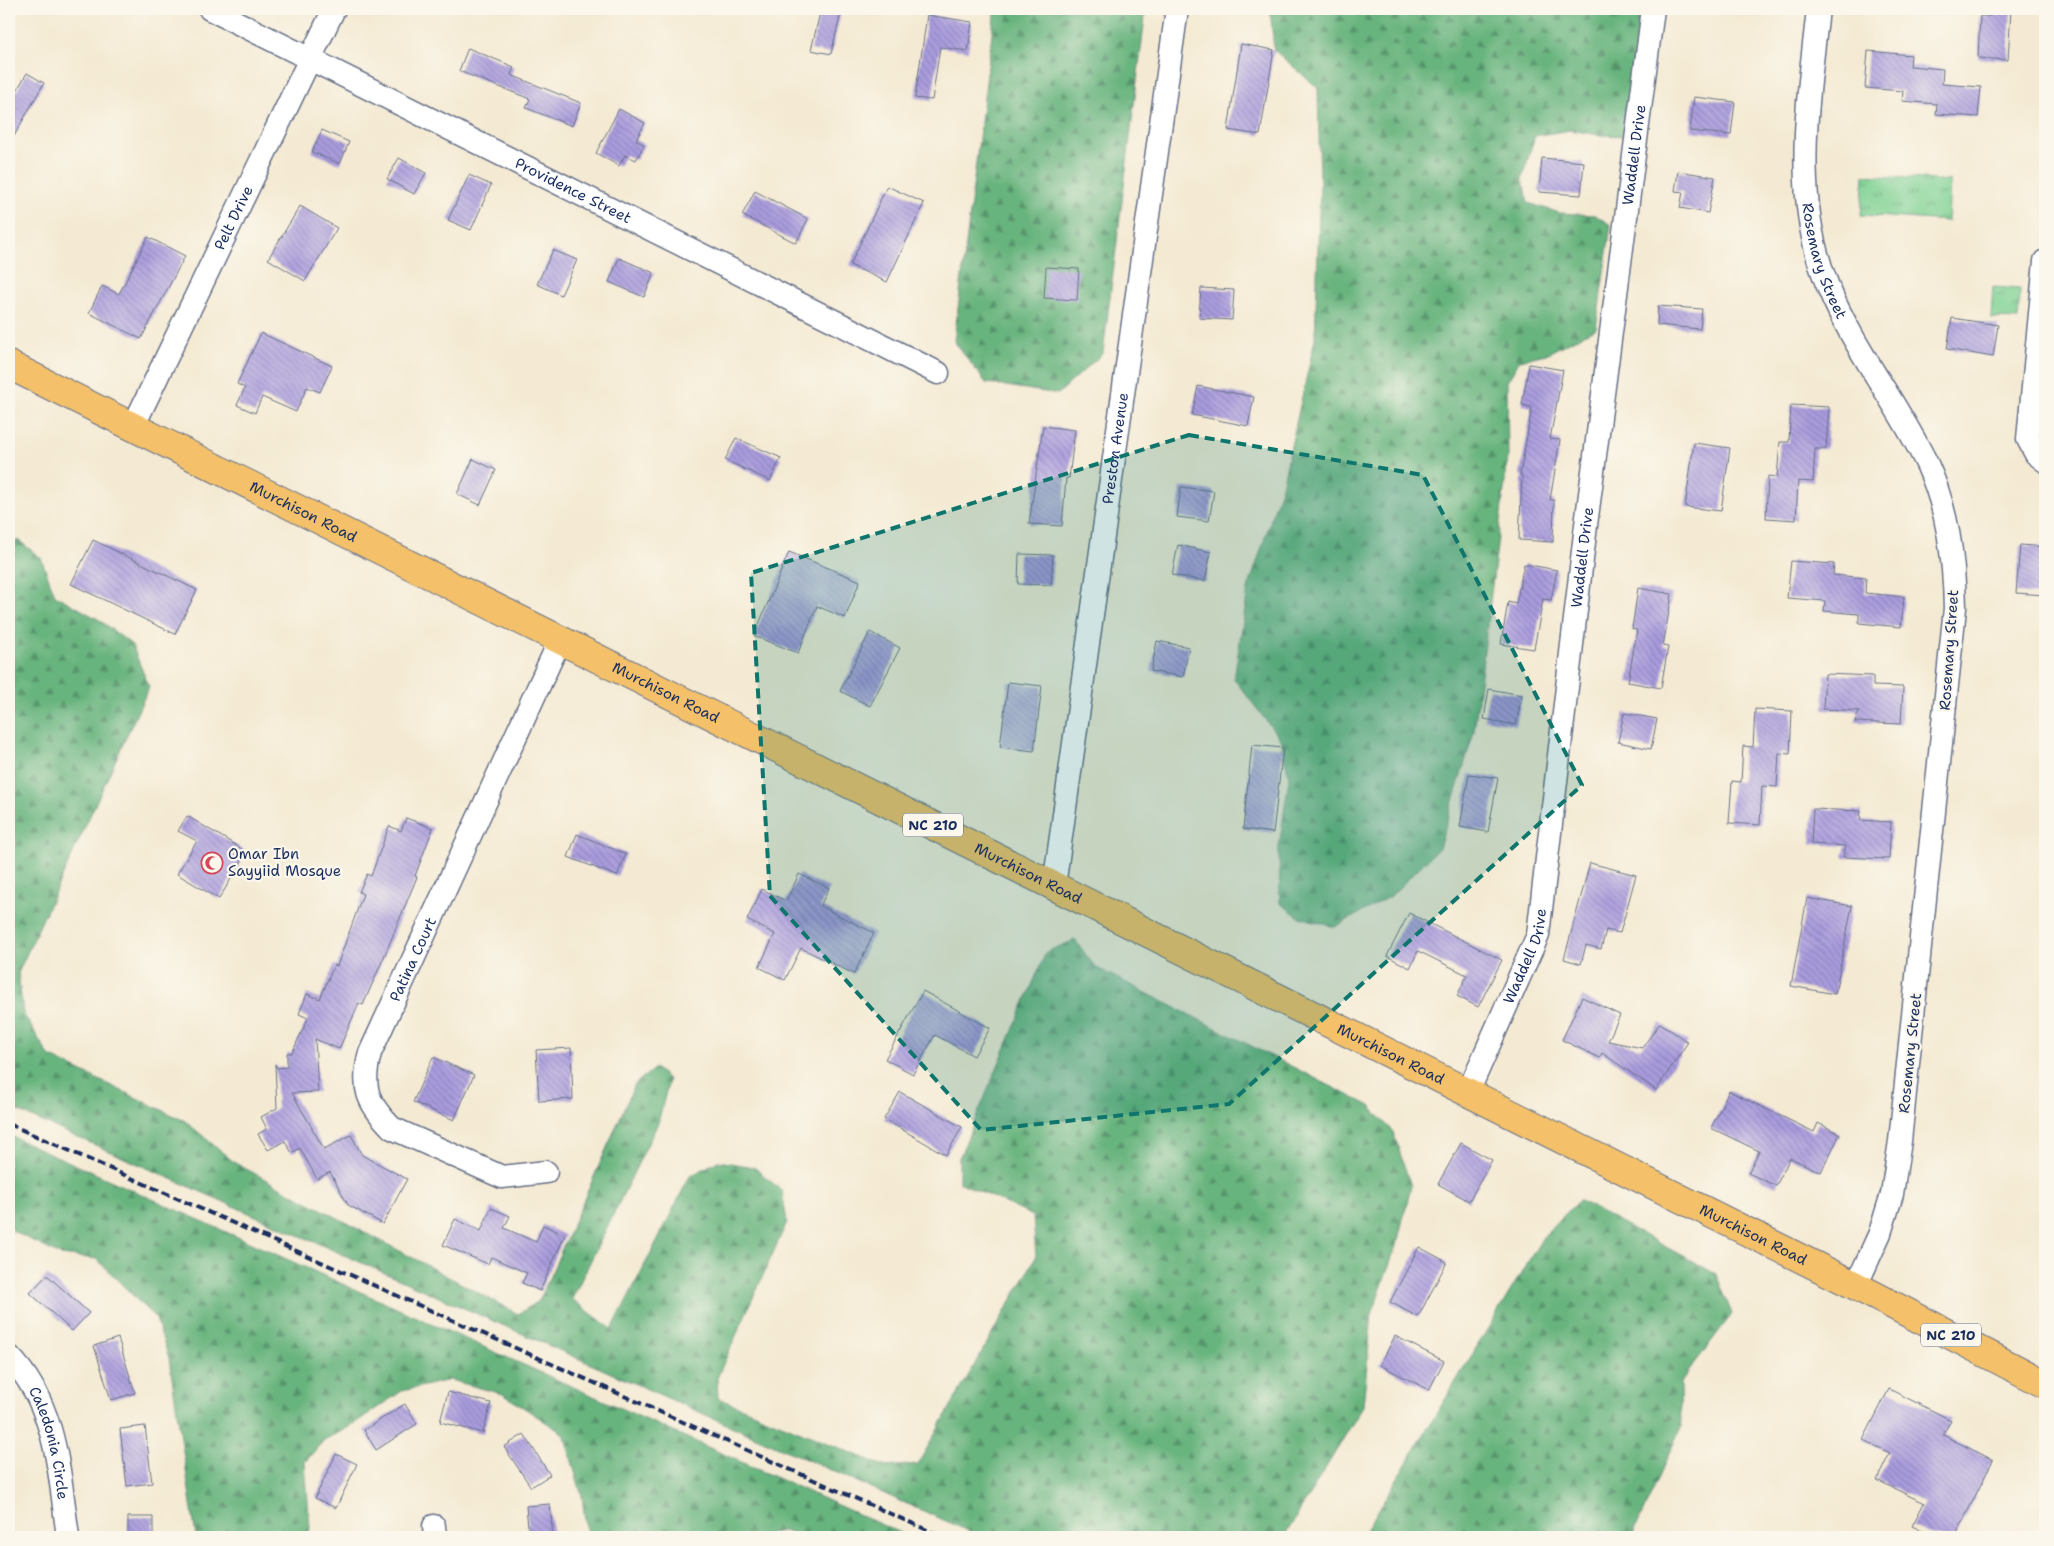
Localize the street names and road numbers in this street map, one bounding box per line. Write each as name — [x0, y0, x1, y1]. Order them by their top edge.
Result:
street label: Waddell Drive — [1618, 103, 1651, 206]
street label: Providence Street — [512, 153, 635, 228]
street label: Pelt Drive — [209, 182, 258, 254]
street label: Rosemary Street — [1798, 202, 1851, 322]
street label: Preston Avenue — [1098, 391, 1133, 505]
street label: Murchison Road — [246, 477, 361, 547]
street label: Waddell Drive — [1566, 506, 1598, 609]
street label: Rosemary Street — [1935, 589, 1963, 711]
street label: Murchison Road — [609, 657, 723, 728]
road number: NC 210 — [903, 814, 963, 836]
street label: Murchison Road — [971, 838, 1086, 909]
street label: Waddell Drive — [1499, 907, 1551, 1007]
street label: Patina Court — [385, 914, 441, 1005]
street label: Rosemary Street — [1894, 992, 1926, 1114]
street label: Murchison Road — [1334, 1019, 1448, 1089]
street label: Murchison Road — [1696, 1200, 1811, 1270]
road number: NC 210 — [1921, 1324, 1981, 1346]
street label: Caledonia Circle — [24, 1383, 73, 1501]

